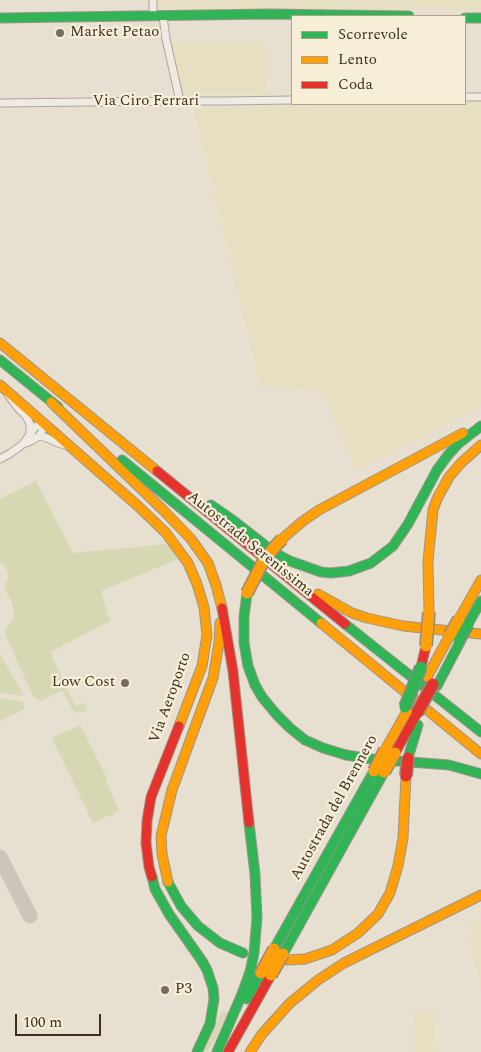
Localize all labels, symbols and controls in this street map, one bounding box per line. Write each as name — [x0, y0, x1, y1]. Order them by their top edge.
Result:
legend — [291, 15, 466, 105]
text: Scorrevole — [338, 23, 408, 46]
place label: Market Petao — [70, 24, 159, 42]
marker: Market Petao — [54, 27, 66, 39]
text: Lento — [338, 48, 377, 71]
text: Coda — [338, 73, 373, 96]
street label: Via Ciro Ferrari — [93, 93, 199, 111]
street label: Autostrada Serenissima — [183, 489, 317, 601]
street label: Via Aeroporto — [146, 650, 196, 746]
place label: Low Cost — [52, 674, 115, 692]
marker: Low Cost — [119, 677, 131, 689]
street label: Autostrada del Brennero — [288, 732, 382, 884]
place label: P3 — [175, 981, 192, 999]
marker: P3 — [159, 984, 171, 996]
scale bar — [18, 1004, 104, 1036]
text: 100 m — [23, 1011, 62, 1034]

